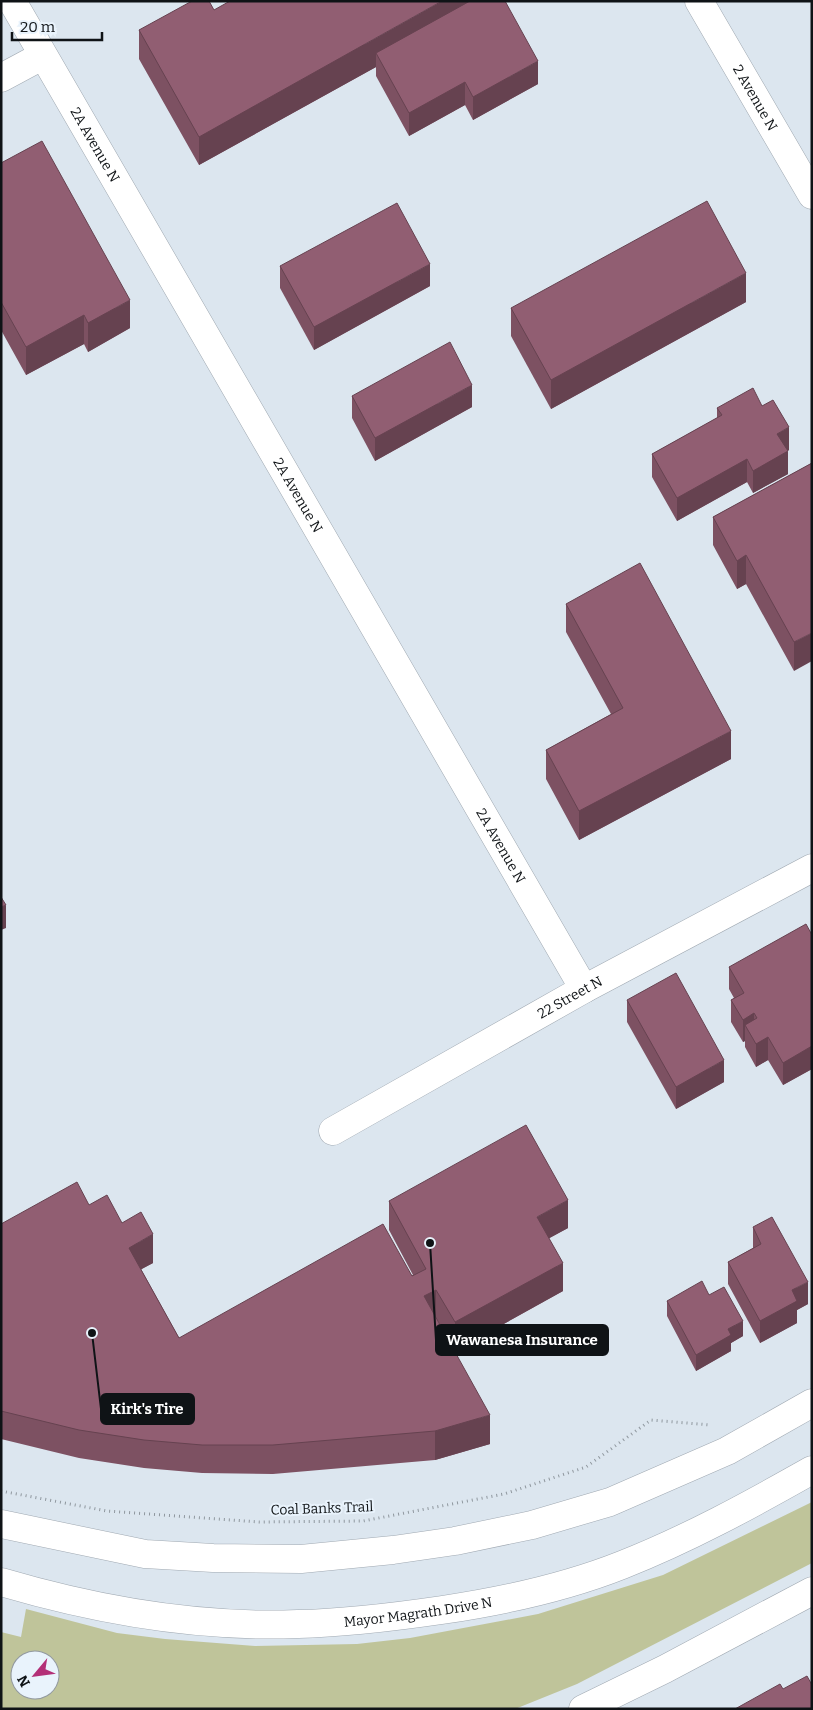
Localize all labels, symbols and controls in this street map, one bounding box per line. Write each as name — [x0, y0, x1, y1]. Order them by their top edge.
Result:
scale bar — [12, 10, 102, 42]
text: 20 m — [20, 18, 56, 36]
street label: 2 Avenue N — [729, 62, 781, 134]
street label: 2A Avenue N — [66, 104, 123, 185]
street label: 2A Avenue N — [269, 455, 326, 536]
street label: 2A Avenue N — [472, 805, 529, 886]
street label: 22 Street N — [535, 973, 605, 1023]
callout: Wawanesa Insurance — [436, 1325, 608, 1355]
text: Wawanesa Insurance — [446, 1331, 598, 1349]
callout: Kirk's Tire — [101, 1394, 194, 1424]
text: Kirk's Tire — [110, 1400, 184, 1418]
street label: Coal Banks Trail — [270, 1498, 374, 1519]
street label: Mayor Magrath Drive N — [343, 1594, 494, 1631]
north arrow — [10, 1650, 60, 1700]
text: N — [14, 1672, 34, 1690]

